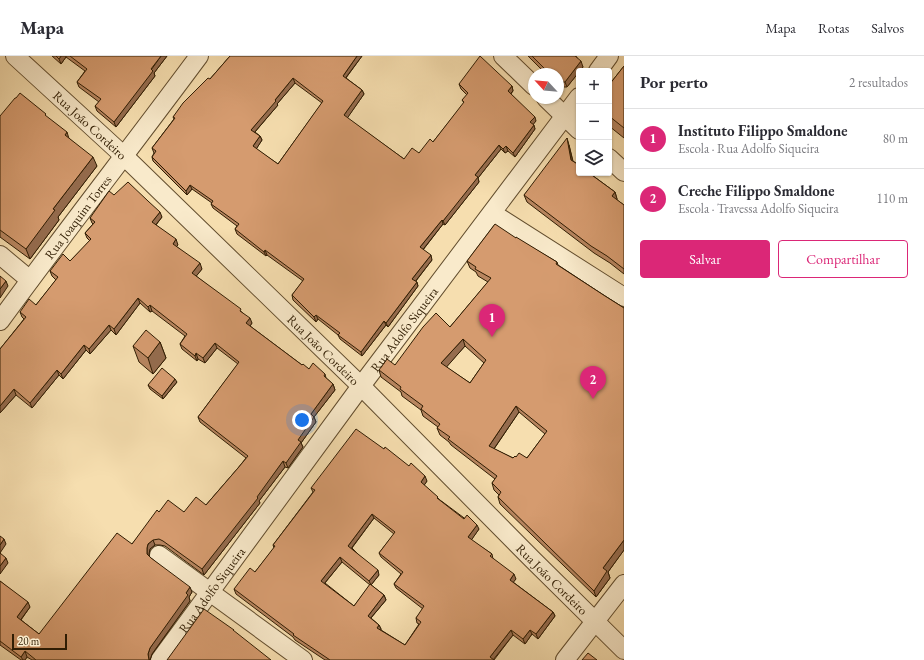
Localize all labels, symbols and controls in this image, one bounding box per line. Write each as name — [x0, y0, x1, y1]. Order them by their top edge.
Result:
text: Mapa — [20, 15, 64, 40]
text: Mapa — [765, 19, 796, 37]
text: Rotas — [818, 19, 849, 37]
text: Salvos — [871, 19, 904, 37]
north arrow — [528, 68, 564, 104]
map controls — [576, 68, 612, 176]
button: + — [576, 68, 612, 104]
text: Por perto — [640, 71, 708, 93]
text: 2 resultados — [849, 74, 908, 91]
street label: Rua João Cordeiro — [49, 87, 130, 164]
button: − — [576, 104, 612, 140]
text: Instituto Filippo Smaldone — [678, 121, 847, 140]
text: 1 — [650, 130, 656, 147]
text: 80 m — [883, 130, 908, 147]
button: layers — [576, 140, 612, 176]
text: Escola · Rua Adolfo Siqueira — [678, 140, 819, 157]
street label: Rua Joaquim Torres — [41, 172, 115, 263]
text: Creche Filippo Smaldone — [678, 181, 835, 200]
text: 2 — [650, 190, 656, 207]
text: 110 m — [877, 190, 908, 207]
text: Escola · Travessa Adolfo Siqueira — [678, 200, 839, 217]
button: Salvar — [640, 240, 770, 278]
button: Compartilhar — [778, 240, 908, 278]
street label: Rua Adolfo Siqueira — [367, 283, 442, 375]
pin: 1 — [479, 304, 505, 337]
street label: Rua João Cordeiro — [283, 311, 363, 389]
pin: 2 — [580, 366, 606, 399]
your location — [292, 410, 312, 430]
street label: Rua João Cordeiro — [512, 540, 592, 619]
street label: Rua Adolfo Siqueira — [175, 543, 249, 636]
scale bar — [12, 632, 67, 651]
text: 20 m — [18, 634, 39, 648]

